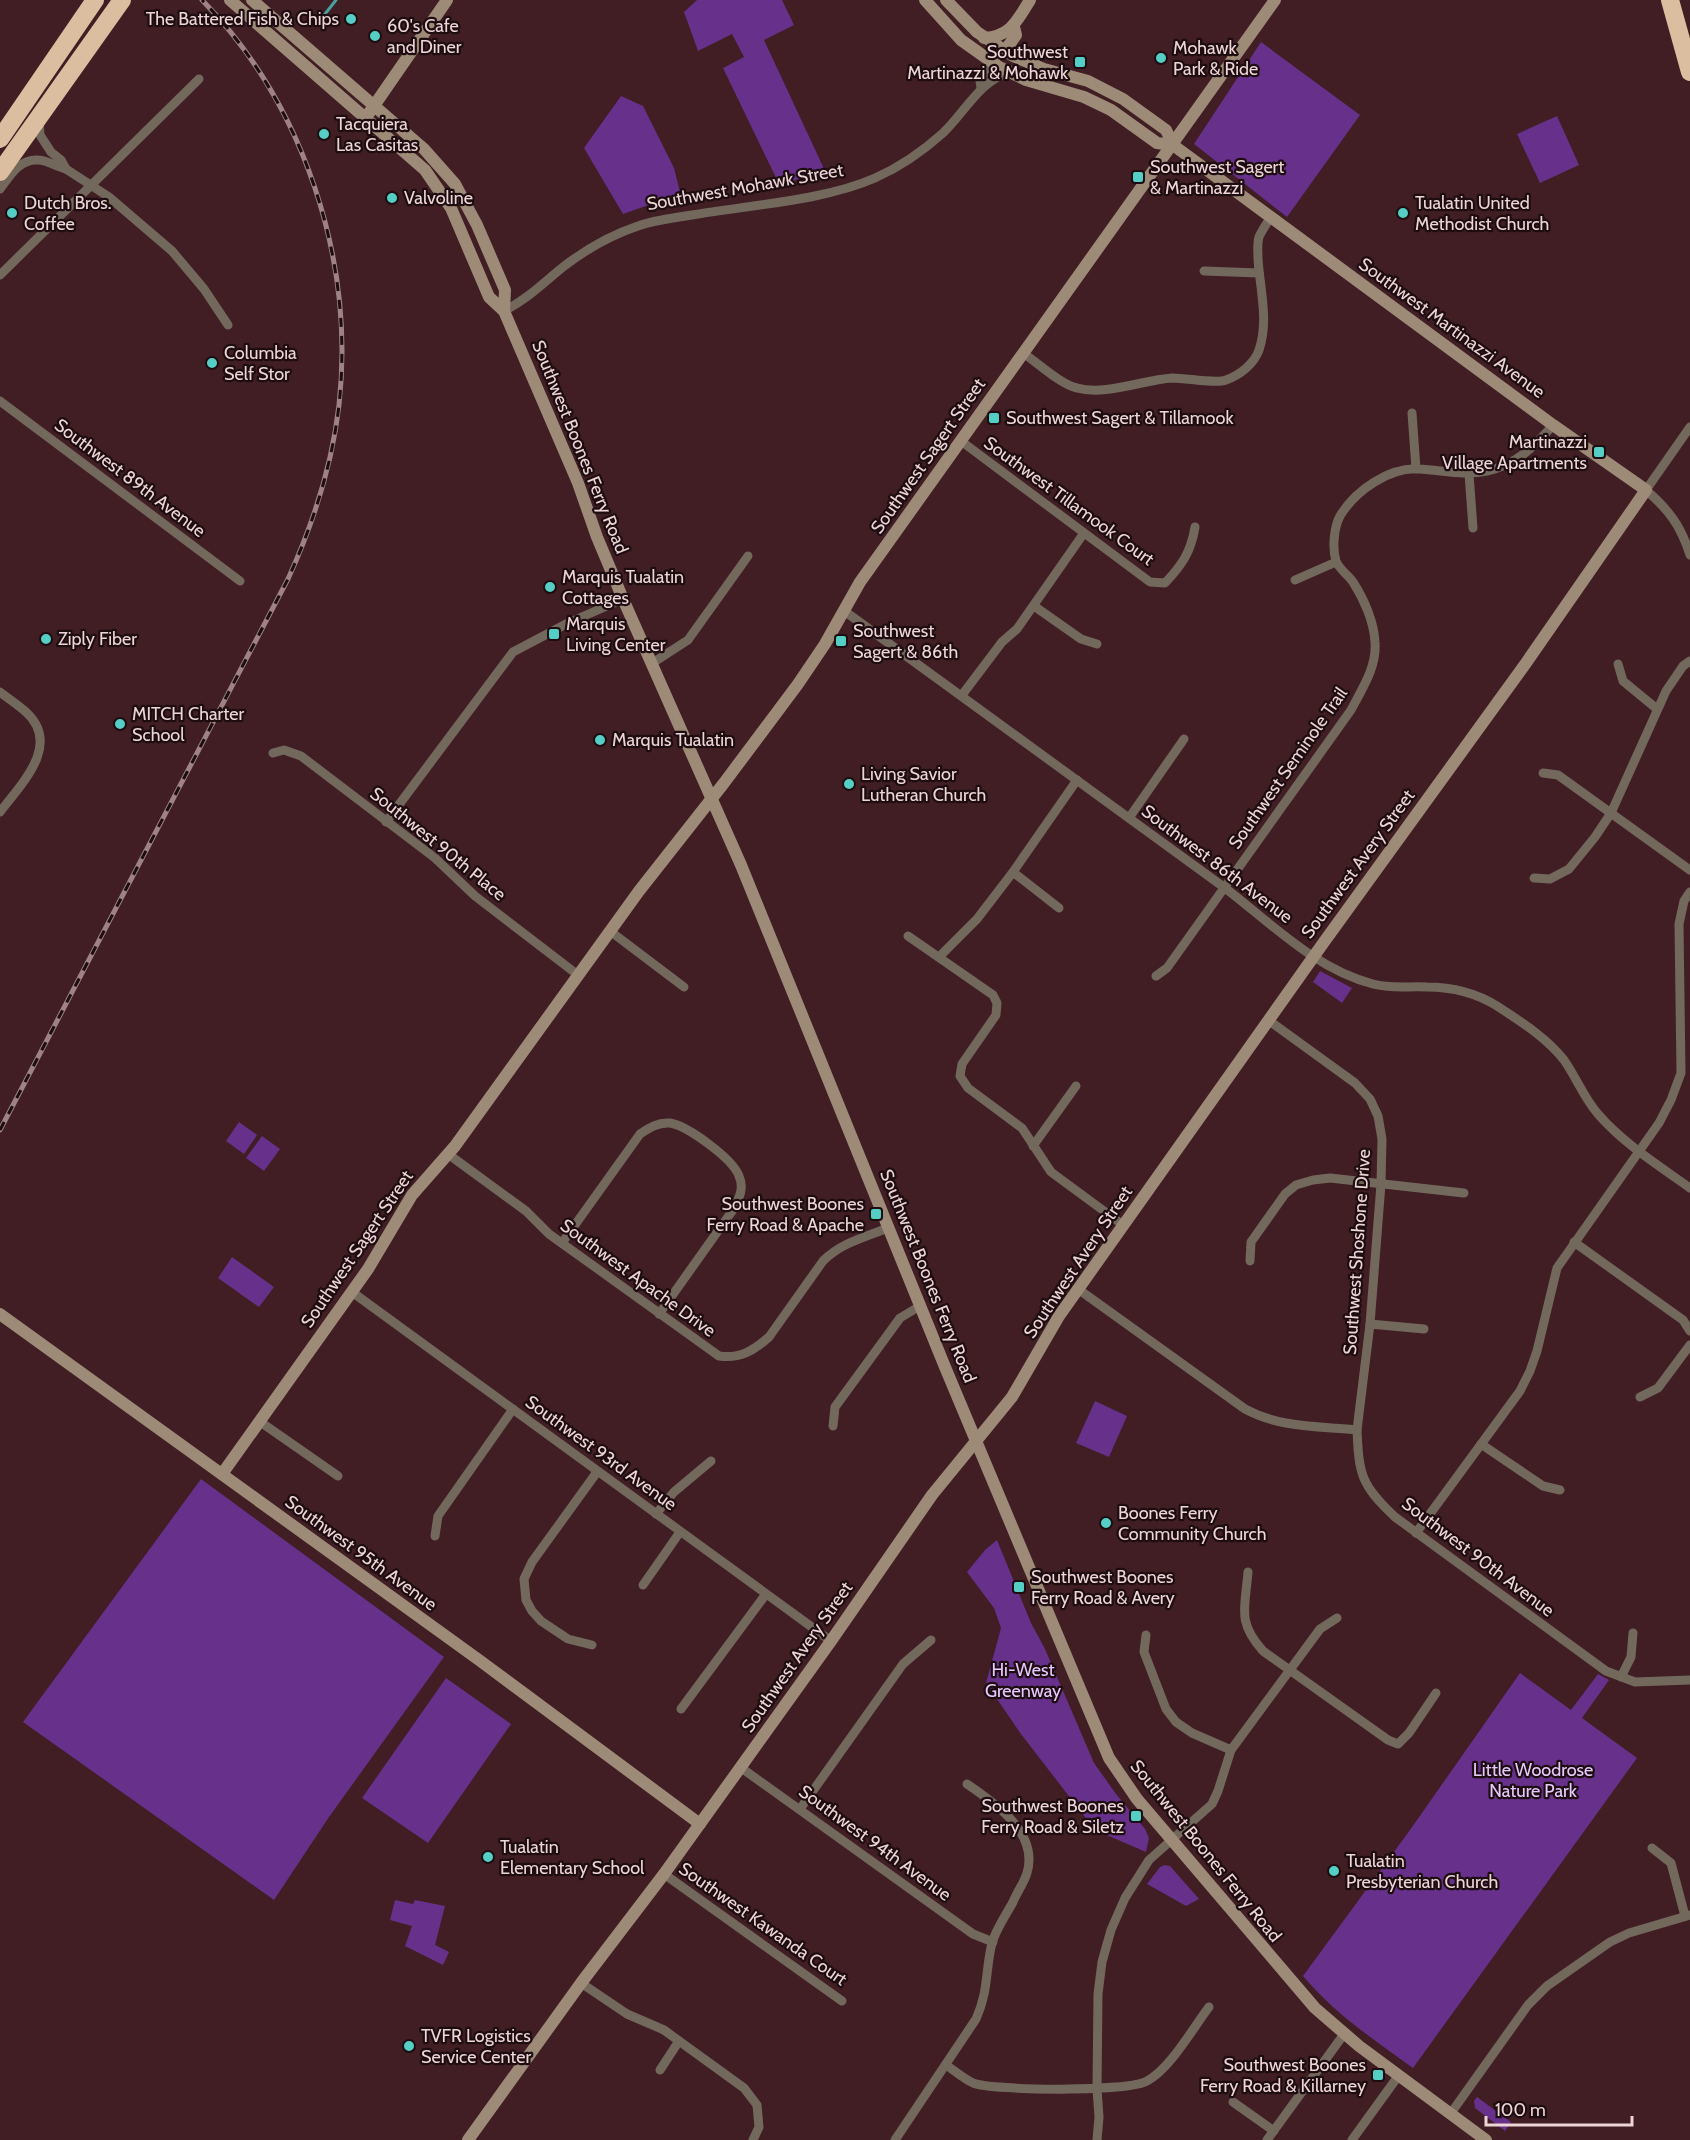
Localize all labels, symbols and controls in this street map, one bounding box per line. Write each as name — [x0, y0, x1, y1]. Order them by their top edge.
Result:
place label: The Battered Fish & Chips — [146, 8, 339, 30]
marker: The Battered Fish & Chips — [344, 12, 358, 26]
place label: 60's Cafe and Diner — [387, 15, 462, 58]
marker: 60's Cafe and Diner — [368, 29, 382, 43]
place label: Mohawk Park & Ride — [1173, 37, 1258, 80]
place label: Southwest Martinazzi & Mohawk — [907, 41, 1069, 84]
marker: Mohawk Park & Ride — [1154, 51, 1168, 65]
marker: Southwest Martinazzi & Mohawk — [1073, 55, 1087, 69]
place label: Tacquiera Las Casitas — [336, 113, 418, 156]
marker: Tacquiera Las Casitas — [317, 127, 331, 141]
place label: Southwest Sagert & Martinazzi — [1150, 156, 1284, 199]
street label: Southwest Mohawk Street — [645, 159, 845, 215]
marker: Southwest Sagert & Martinazzi — [1131, 170, 1145, 184]
place label: Valvoline — [404, 187, 473, 209]
marker: Valvoline — [385, 191, 399, 205]
place label: Dutch Bros. Coffee — [24, 192, 112, 235]
place label: Tualatin United Methodist Church — [1415, 192, 1549, 235]
marker: Dutch Bros. Coffee — [5, 206, 19, 220]
marker: Tualatin United Methodist Church — [1396, 206, 1410, 220]
street label: Southwest Martinazzi Avenue — [1355, 253, 1549, 403]
street label: Southwest Boones Ferry Road — [527, 337, 633, 557]
place label: Columbia Self Stor — [224, 342, 297, 385]
marker: Columbia Self Stor — [205, 356, 219, 370]
street label: Southwest Sagert Street — [866, 374, 990, 538]
place label: Southwest Sagert & Tillamook — [1006, 407, 1234, 429]
marker: Southwest Sagert & Tillamook — [987, 411, 1001, 425]
street label: Southwest 89th Avenue — [50, 414, 210, 542]
place label: Martinazzi Village Apartments — [1442, 431, 1587, 474]
street label: Southwest Tillamook Court — [979, 432, 1159, 570]
marker: Martinazzi Village Apartments — [1592, 445, 1606, 459]
place label: Marquis Tualatin Cottages — [562, 566, 684, 609]
marker: Marquis Tualatin Cottages — [543, 580, 557, 594]
place label: Marquis Living Center — [566, 613, 666, 656]
place label: Southwest Sagert & 86th — [853, 620, 958, 663]
marker: Marquis Living Center — [547, 627, 561, 641]
place label: Ziply Fiber — [58, 628, 137, 650]
marker: Ziply Fiber — [39, 632, 53, 646]
marker: Southwest Sagert & 86th — [834, 634, 848, 648]
street label: Southwest Seminole Trail — [1224, 682, 1353, 853]
place label: MITCH Charter School — [132, 703, 245, 746]
marker: MITCH Charter School — [113, 717, 127, 731]
place label: Marquis Tualatin — [612, 729, 734, 751]
marker: Marquis Tualatin — [593, 733, 607, 747]
place label: Living Savior Lutheran Church — [861, 763, 986, 806]
marker: Living Savior Lutheran Church — [842, 777, 856, 791]
street label: Southwest 90th Place — [366, 782, 510, 906]
street label: Southwest Avery Street — [1297, 785, 1419, 943]
street label: Southwest 86th Avenue — [1137, 800, 1297, 928]
street label: Southwest Shoshone Drive — [1339, 1148, 1375, 1356]
street label: Southwest Sagert Street — [296, 1166, 418, 1332]
street label: Southwest Boones Ferry Road — [875, 1166, 981, 1386]
street label: Southwest Avery Street — [1019, 1182, 1137, 1342]
place label: Southwest Boones Ferry Road & Apache — [707, 1193, 864, 1236]
marker: Southwest Boones Ferry Road & Apache — [869, 1207, 883, 1221]
street label: Southwest Apache Drive — [556, 1214, 720, 1342]
street label: Southwest 93rd Avenue — [521, 1391, 681, 1515]
street label: Southwest 95th Avenue — [281, 1491, 441, 1615]
street label: Southwest 90th Avenue — [1398, 1493, 1558, 1621]
place label: Boones Ferry Community Church — [1118, 1502, 1266, 1545]
marker: Boones Ferry Community Church — [1099, 1516, 1113, 1530]
place label: Southwest Boones Ferry Road & Avery — [1031, 1566, 1175, 1609]
street label: Southwest Avery Street — [737, 1577, 857, 1737]
marker: Southwest Boones Ferry Road & Avery — [1012, 1580, 1026, 1594]
park label: Hi-West Greenway — [985, 1659, 1061, 1702]
street label: Southwest Boones Ferry Road — [1126, 1755, 1286, 1947]
park label: Little Woodrose Nature Park — [1473, 1759, 1593, 1802]
street label: Southwest 94th Avenue — [795, 1780, 955, 1906]
place label: Southwest Boones Ferry Road & Siletz — [981, 1795, 1125, 1838]
marker: Southwest Boones Ferry Road & Siletz — [1129, 1809, 1143, 1823]
place label: Tualatin Elementary School — [500, 1836, 645, 1879]
marker: Tualatin Elementary School — [481, 1850, 495, 1864]
place label: Tualatin Presbyterian Church — [1346, 1850, 1498, 1893]
street label: Southwest Kawanda Court — [675, 1858, 851, 1990]
marker: Tualatin Presbyterian Church — [1327, 1864, 1341, 1878]
place label: TVFR Logistics Service Center — [421, 2025, 532, 2068]
marker: TVFR Logistics Service Center — [402, 2039, 416, 2053]
place label: Southwest Boones Ferry Road & Killarney — [1200, 2054, 1366, 2097]
marker: Southwest Boones Ferry Road & Killarney — [1371, 2068, 1385, 2082]
scale bar — [1486, 2089, 1632, 2127]
text: 100 m — [1495, 2099, 1546, 2121]

